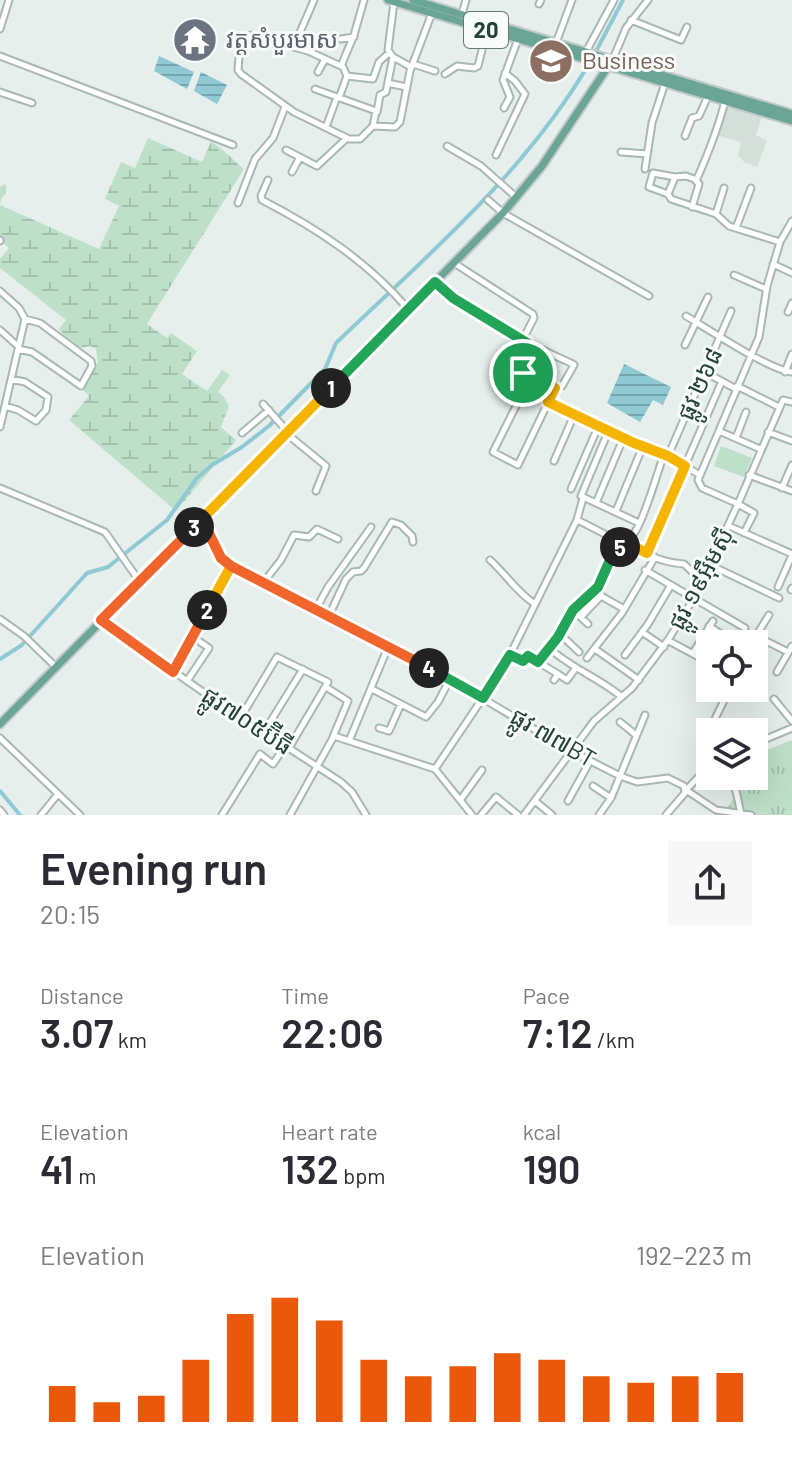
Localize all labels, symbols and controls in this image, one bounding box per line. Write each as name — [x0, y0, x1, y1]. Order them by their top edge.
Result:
road number: 20 — [464, 12, 508, 48]
temple icon: វត្តសំបួរមាស — [171, 16, 219, 64]
place label: វត្តសំបួរមាស — [226, 24, 338, 55]
school or university icon: Business — [527, 37, 575, 85]
place label: Business — [582, 45, 675, 74]
pin — [489, 339, 557, 407]
street label: ផ្លូវ ២៦៨ — [670, 343, 736, 428]
icon: arrive — [501, 351, 545, 395]
pin: 1 — [311, 368, 351, 408]
text: 1 — [327, 375, 335, 401]
pin: 3 — [174, 507, 214, 547]
text: 3 — [188, 514, 200, 540]
street label: ផ្លូវ ១៩អ៊ឹមស៊ី — [661, 522, 747, 638]
pin: 5 — [600, 527, 640, 567]
text: 5 — [614, 534, 626, 560]
pin: 2 — [187, 590, 227, 630]
text: 2 — [201, 597, 213, 623]
map controls — [696, 630, 768, 790]
button: locate — [696, 630, 768, 702]
pin: 4 — [409, 648, 449, 688]
text: 4 — [422, 655, 436, 681]
street label: ផ្លូវ៧០៥ប៊ីធី — [192, 679, 299, 768]
street label: ផ្លូវ ៧៧BT — [501, 701, 602, 781]
button: layers — [696, 718, 768, 790]
text: Evening run — [40, 841, 267, 894]
button: share — [668, 841, 752, 925]
text: 20:15 — [40, 898, 100, 929]
text: Distance — [40, 982, 124, 1008]
text: Time — [281, 982, 329, 1008]
text: Pace — [523, 982, 570, 1008]
text: 3.07 — [40, 1008, 113, 1056]
text: 22:06 — [281, 1008, 384, 1056]
text: 7:12 — [523, 1008, 593, 1056]
text: km — [113, 1026, 147, 1052]
text: /km — [593, 1026, 635, 1052]
text: Elevation — [40, 1118, 129, 1144]
text: Heart rate — [281, 1118, 378, 1144]
text: kcal — [523, 1118, 561, 1144]
text: 41 — [40, 1144, 74, 1192]
text: 132 — [281, 1144, 339, 1192]
text: 190 — [523, 1144, 581, 1192]
text: m — [74, 1162, 96, 1188]
text: bpm — [339, 1162, 386, 1188]
text: Elevation — [40, 1239, 145, 1270]
text: 192–223 m — [636, 1239, 752, 1270]

